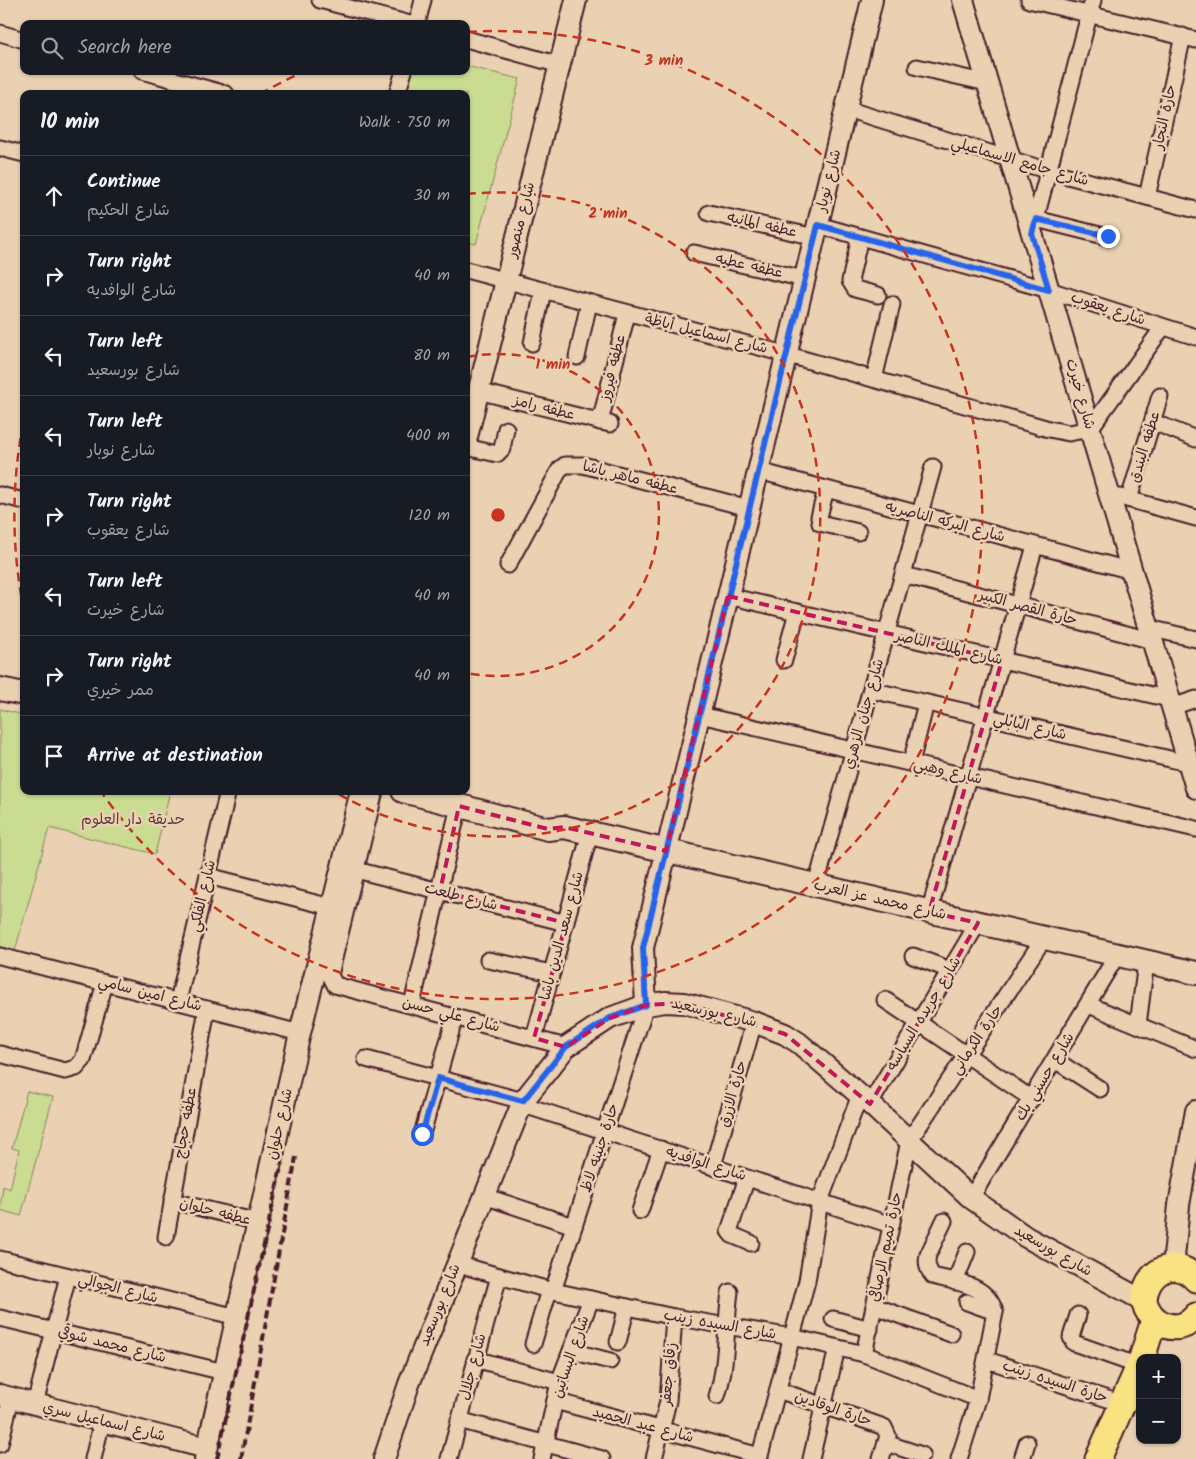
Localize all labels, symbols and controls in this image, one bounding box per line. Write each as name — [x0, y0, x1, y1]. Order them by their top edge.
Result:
search box — [20, 20, 470, 75]
text: Search here — [78, 33, 172, 63]
icon: search — [38, 34, 66, 62]
text: 3 min — [644, 49, 683, 73]
street label: حارة النجار — [1146, 82, 1184, 153]
text: 10 min — [40, 106, 100, 139]
text: Walk · 750 m — [359, 110, 450, 135]
street label: شارع جامع الاسماعيلي — [948, 131, 1092, 193]
street label: شارع نوبار — [809, 147, 848, 216]
text: Continue — [87, 167, 160, 197]
street label: شارع منصور — [500, 179, 542, 261]
icon: ahead — [40, 182, 68, 210]
text: 30 m — [414, 183, 450, 208]
text: شارع الحكيم — [87, 198, 170, 223]
text: 2 min — [588, 202, 628, 226]
street label: عطفه المانيه — [725, 205, 799, 245]
route end — [1097, 225, 1120, 248]
text: Turn right — [87, 247, 172, 277]
street label: عطفه عطيه — [713, 247, 785, 285]
icon: right — [40, 262, 68, 290]
text: 40 m — [414, 263, 450, 288]
text: شارع الوافديه — [87, 278, 176, 303]
street label: شارع يعقوب — [1067, 286, 1149, 332]
street label: شارع اسماعيل أباظة — [642, 307, 770, 361]
text: Turn left — [87, 327, 162, 357]
street label: عطفه فيروز — [593, 332, 633, 405]
icon: left — [40, 342, 68, 370]
text: 80 m — [413, 343, 450, 368]
text: 1 min — [536, 353, 570, 377]
street label: شارع خيرت — [1058, 356, 1102, 432]
text: شارع بورسعيد — [87, 358, 180, 383]
street label: عطفه رامز — [509, 388, 577, 427]
text: Turn left — [87, 407, 162, 437]
street label: عطفه البندق — [1123, 408, 1167, 486]
icon: left — [40, 422, 68, 450]
text: 400 m — [406, 423, 450, 448]
text: شارع نوبار — [87, 438, 155, 463]
street label: عطفه ماهر باشا — [580, 455, 680, 501]
text: Turn right — [87, 487, 172, 517]
street label: شارع البركه الناصريه — [882, 494, 1008, 550]
icon: right — [40, 502, 68, 530]
text: 120 m — [409, 503, 450, 528]
centre of rings — [489, 506, 507, 524]
text: شارع يعقوب — [87, 518, 170, 543]
text: Turn left — [87, 567, 162, 597]
icon: left — [40, 582, 68, 610]
text: 40 m — [414, 583, 450, 608]
street label: حارة القصر الكبير — [974, 583, 1080, 633]
text: شارع خيرت — [87, 598, 165, 623]
street label: شارع الملك الناصر — [892, 624, 1005, 672]
text: Turn right — [87, 647, 172, 677]
street label: شارع جنان الزهري — [837, 656, 891, 772]
icon: right — [40, 662, 68, 690]
text: 40 m — [414, 663, 450, 688]
text: ممر خيري — [87, 678, 154, 703]
street label: شارع البابلي — [991, 707, 1069, 747]
text: Arrive at destination — [87, 741, 263, 771]
icon: arrive — [40, 742, 68, 770]
street label: شارع وهبي — [911, 752, 985, 792]
park label: حديقة دار العلوم — [81, 808, 185, 832]
street label: شارع الفلكي — [183, 858, 223, 934]
street label: شارع سعد الدين باشا — [533, 869, 591, 1003]
street label: شارع محمد عز العرب — [811, 873, 949, 927]
street label: شارع طلعت — [422, 876, 500, 918]
street label: شارع جريده السياسه — [880, 952, 968, 1076]
street label: شارع امين سامي — [96, 970, 204, 1018]
street label: شارع علي حسن — [399, 990, 503, 1040]
street label: شارع بورسعيد — [669, 992, 759, 1034]
street label: حارة الكرماني — [945, 1000, 1009, 1080]
street label: شارع حسني بك — [1009, 1028, 1081, 1126]
street label: حارة الازرق — [712, 1058, 754, 1130]
street label: عطفه حجاج — [168, 1086, 204, 1160]
street label: شارع حلوان — [260, 1086, 300, 1162]
street label: حارة جنينه لاظ — [574, 1100, 626, 1196]
route start — [411, 1123, 434, 1146]
street label: شارع الوافديه — [663, 1140, 749, 1188]
street label: حارة تميم الرصافي — [863, 1190, 909, 1304]
street label: عطفه حلوان — [177, 1192, 253, 1232]
street label: شارع بورسعيد — [1009, 1219, 1097, 1283]
street label: شارع بورسعيد — [413, 1260, 467, 1350]
street label: شارع الجوالي — [76, 1268, 160, 1310]
street label: شارع السيده زينب — [662, 1303, 778, 1347]
street label: شارع البساتين — [546, 1312, 596, 1402]
street label: شارع محمد شوقي — [55, 1320, 169, 1370]
street label: شارع جلال — [453, 1331, 493, 1403]
street label: زقاق جعفر — [654, 1341, 684, 1408]
street label: حارة السيده زينب — [999, 1354, 1111, 1410]
map controls — [1136, 1354, 1181, 1444]
button: + — [1136, 1354, 1181, 1399]
street label: حارة الوقادين — [791, 1385, 875, 1433]
street label: شارع اسماعيل سري — [40, 1395, 168, 1449]
button: − — [1136, 1399, 1181, 1444]
street label: شارع عبد الحميد — [590, 1400, 696, 1450]

